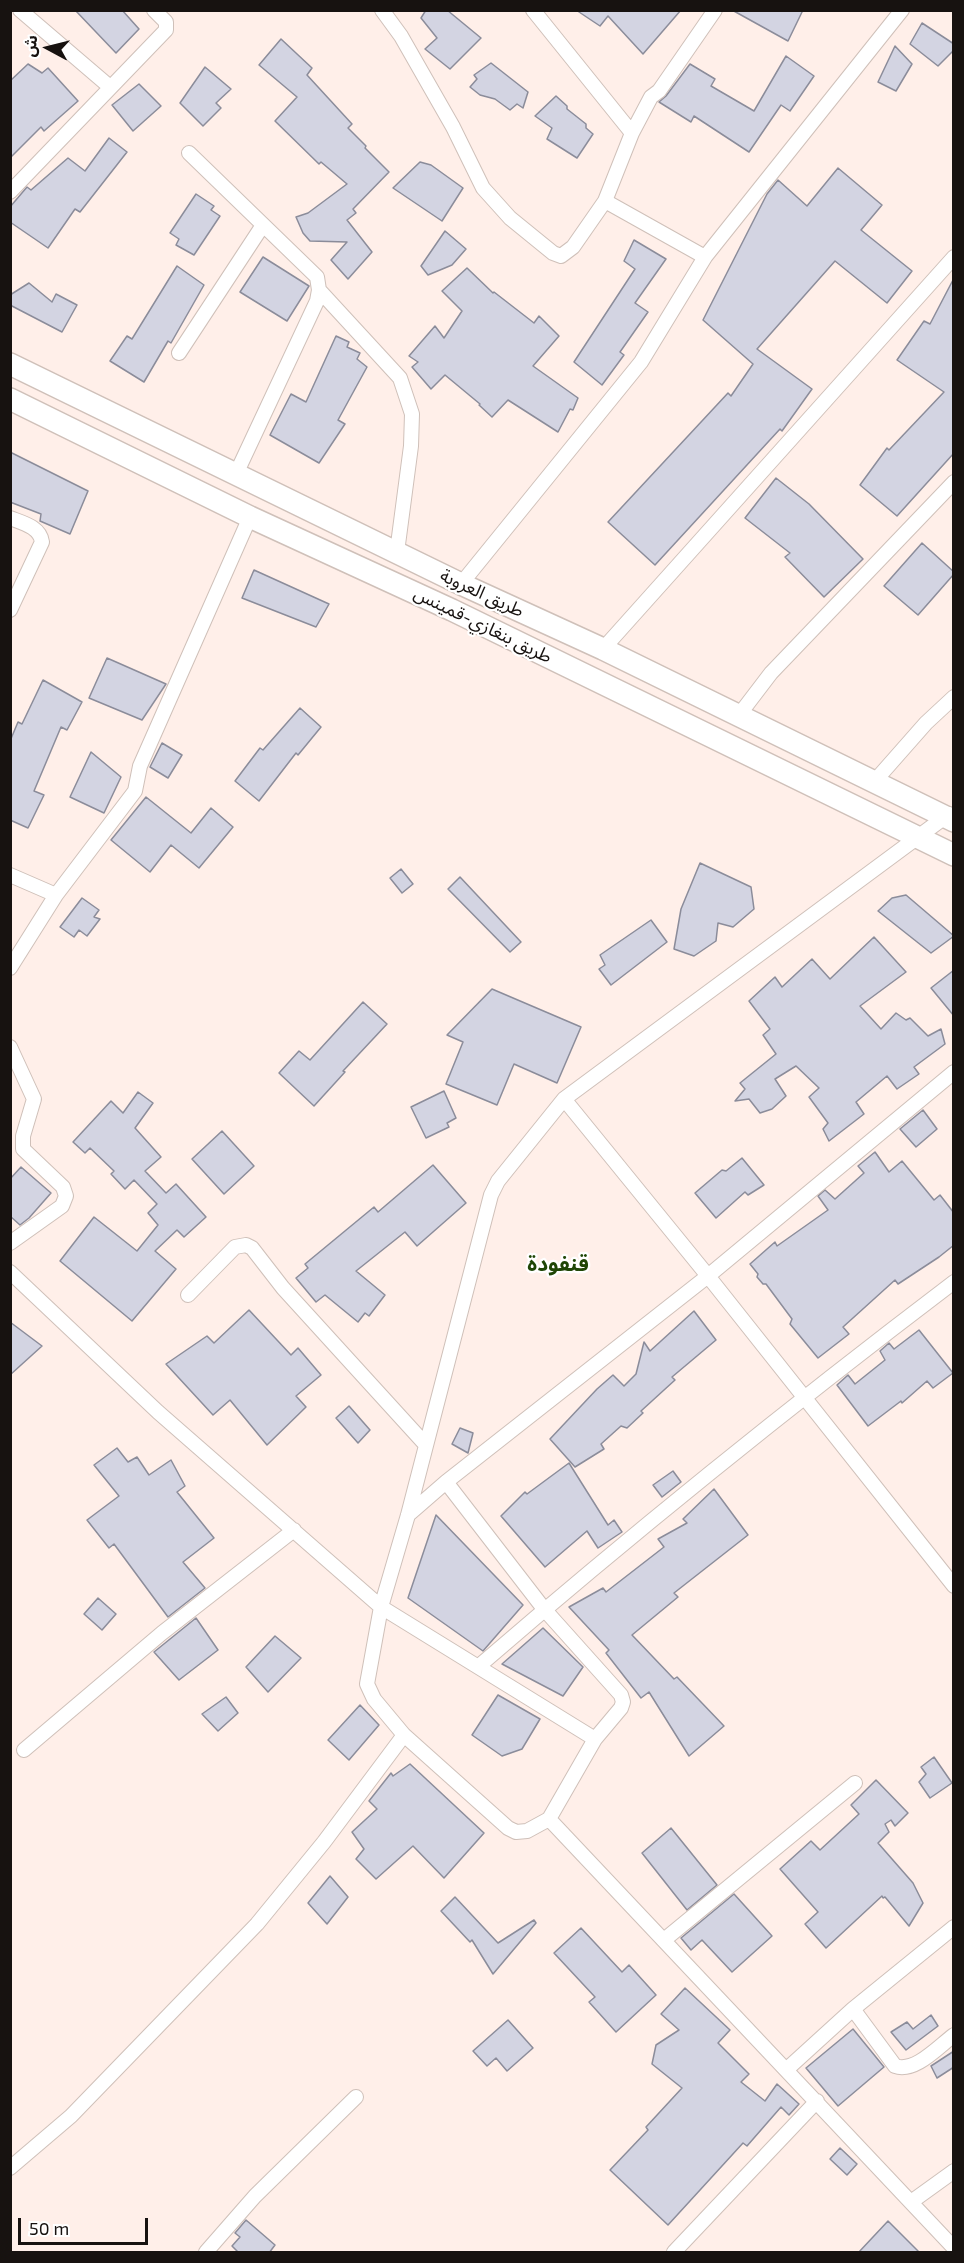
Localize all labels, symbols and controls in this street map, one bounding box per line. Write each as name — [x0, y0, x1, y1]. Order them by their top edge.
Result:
north arrow — [18, 18, 78, 78]
text: ش — [19, 34, 40, 58]
street label: طريق العروبة — [437, 564, 527, 622]
street label: طريق بنغازي-قمينس — [410, 582, 556, 668]
district label: قنفودة — [527, 1251, 589, 1277]
scale bar — [21, 2206, 152, 2244]
text: 50 m — [29, 2217, 69, 2239]

